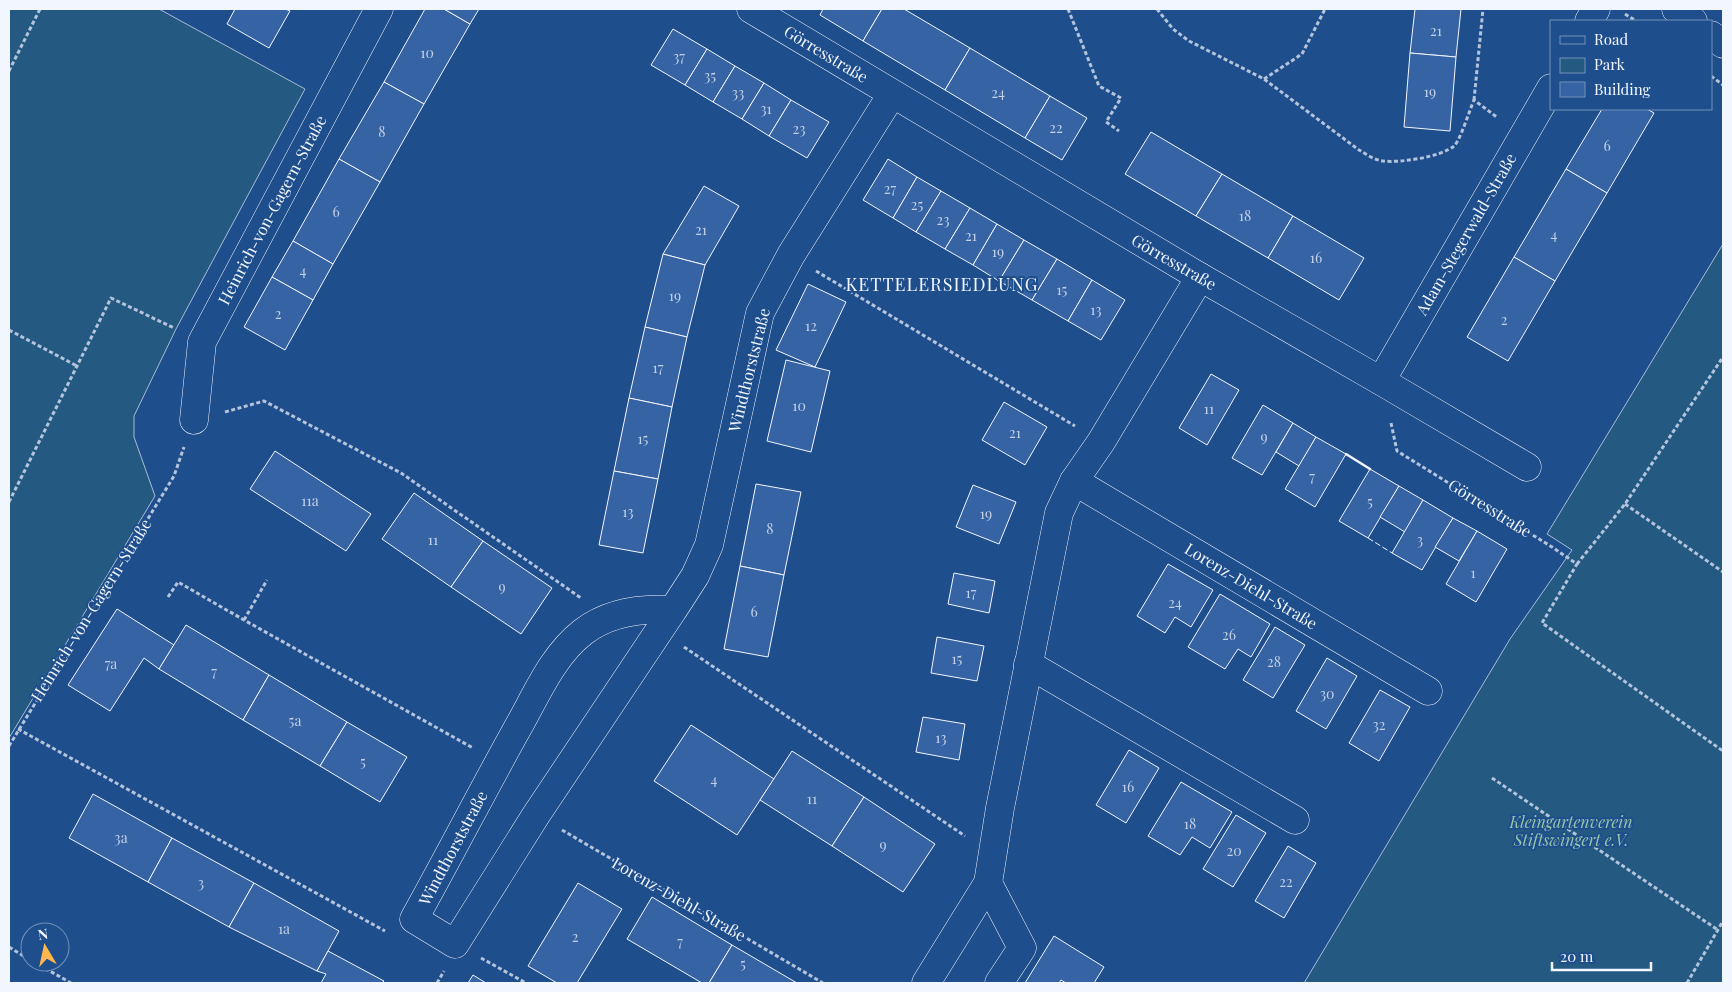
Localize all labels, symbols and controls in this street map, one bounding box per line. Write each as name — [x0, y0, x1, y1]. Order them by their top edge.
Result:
street label: Görresstraße — [780, 20, 872, 87]
legend — [1550, 20, 1712, 110]
house number: 21 — [1430, 21, 1442, 40]
text: Road — [1594, 29, 1628, 49]
house number: 10 — [420, 43, 434, 62]
house number: 37 — [673, 47, 685, 66]
text: Park — [1594, 54, 1626, 74]
house number: 35 — [704, 66, 716, 85]
text: Building — [1594, 79, 1651, 99]
house number: 19 — [1424, 82, 1436, 101]
house number: 33 — [732, 83, 744, 102]
house number: 24 — [991, 83, 1005, 102]
house number: 31 — [760, 99, 772, 118]
street label: Heinrich-von-Gagern-Straße — [213, 111, 331, 308]
house number: 22 — [1049, 118, 1063, 137]
house number: 23 — [792, 119, 806, 138]
house number: 8 — [378, 122, 386, 141]
house number: 6 — [1603, 136, 1611, 155]
street label: Adam-Stegerwald-Straße — [1410, 149, 1521, 319]
house number: 27 — [884, 179, 897, 198]
house number: 25 — [911, 195, 923, 214]
house number: 6 — [332, 202, 340, 221]
house number: 18 — [1239, 206, 1251, 225]
house number: 23 — [936, 210, 950, 229]
house number: 21 — [695, 220, 707, 239]
house number: 4 — [1551, 225, 1558, 244]
house number: 21 — [965, 226, 977, 245]
street label: Görresstraße — [1128, 229, 1220, 294]
house number: 19 — [992, 242, 1004, 261]
house number: 16 — [1310, 248, 1322, 267]
house number: 4 — [300, 261, 307, 280]
district label: KETTELERSIEDLUNG — [845, 272, 1039, 296]
house number: 15 — [1057, 280, 1068, 299]
house number: 19 — [669, 286, 681, 305]
house number: 13 — [1090, 300, 1102, 319]
house number: 2 — [275, 304, 282, 323]
street label: Windthorststraße — [723, 306, 774, 435]
house number: 2 — [1501, 310, 1508, 329]
house number: 12 — [805, 316, 817, 335]
house number: 17 — [653, 358, 664, 377]
house number: 10 — [792, 396, 806, 415]
house number: 11 — [1204, 399, 1214, 418]
house number: 21 — [1009, 423, 1021, 442]
house number: 9 — [1260, 427, 1268, 446]
house number: 15 — [638, 429, 649, 448]
house number: 7 — [1309, 467, 1315, 486]
street label: Görresstraße — [1445, 474, 1536, 542]
house number: 11a — [301, 491, 319, 510]
house number: 5 — [1367, 492, 1373, 511]
house number: 13 — [622, 502, 634, 521]
house number: 19 — [980, 504, 992, 523]
street label: Heinrich-von-Gagern-Straße — [26, 514, 156, 705]
house number: 8 — [766, 519, 774, 538]
house number: 11 — [428, 530, 438, 549]
house number: 3 — [1417, 530, 1423, 549]
street label: Lorenz-Diehl-Straße — [1181, 538, 1321, 634]
house number: 1 — [1470, 563, 1476, 582]
house number: 9 — [498, 577, 506, 596]
house number: 17 — [966, 583, 977, 602]
house number: 24 — [1168, 593, 1182, 612]
house number: 6 — [750, 602, 758, 621]
house number: 26 — [1222, 625, 1236, 644]
house number: 15 — [952, 649, 963, 668]
house number: 28 — [1267, 652, 1281, 671]
house number: 7a — [105, 654, 117, 673]
house number: 7 — [211, 662, 217, 681]
house number: 30 — [1320, 684, 1334, 703]
house number: 5a — [289, 711, 301, 730]
house number: 32 — [1372, 715, 1386, 734]
house number: 13 — [935, 728, 947, 747]
house number: 5 — [360, 752, 366, 771]
house number: 4 — [711, 770, 718, 789]
house number: 16 — [1122, 777, 1134, 796]
street label: Windthorststraße — [413, 787, 492, 910]
house number: 11 — [807, 789, 817, 808]
park label: Kleingartenverein Stiftswingert e.V. — [1509, 811, 1632, 850]
house number: 18 — [1184, 814, 1196, 833]
house number: 3a — [114, 828, 128, 847]
house number: 9 — [879, 835, 887, 854]
house number: 20 — [1226, 841, 1242, 860]
street label: Lorenz-Diehl-Straße — [609, 852, 750, 945]
house number: 22 — [1279, 872, 1293, 891]
house number: 3 — [198, 873, 204, 892]
house number: 1a — [278, 919, 290, 938]
north arrow — [20, 922, 70, 972]
text: N — [36, 923, 49, 944]
house number: 2 — [572, 927, 579, 946]
house number: 7 — [677, 932, 683, 951]
scale bar — [1552, 940, 1651, 972]
text: 20 m — [1560, 946, 1594, 966]
house number: 5 — [740, 954, 746, 973]

